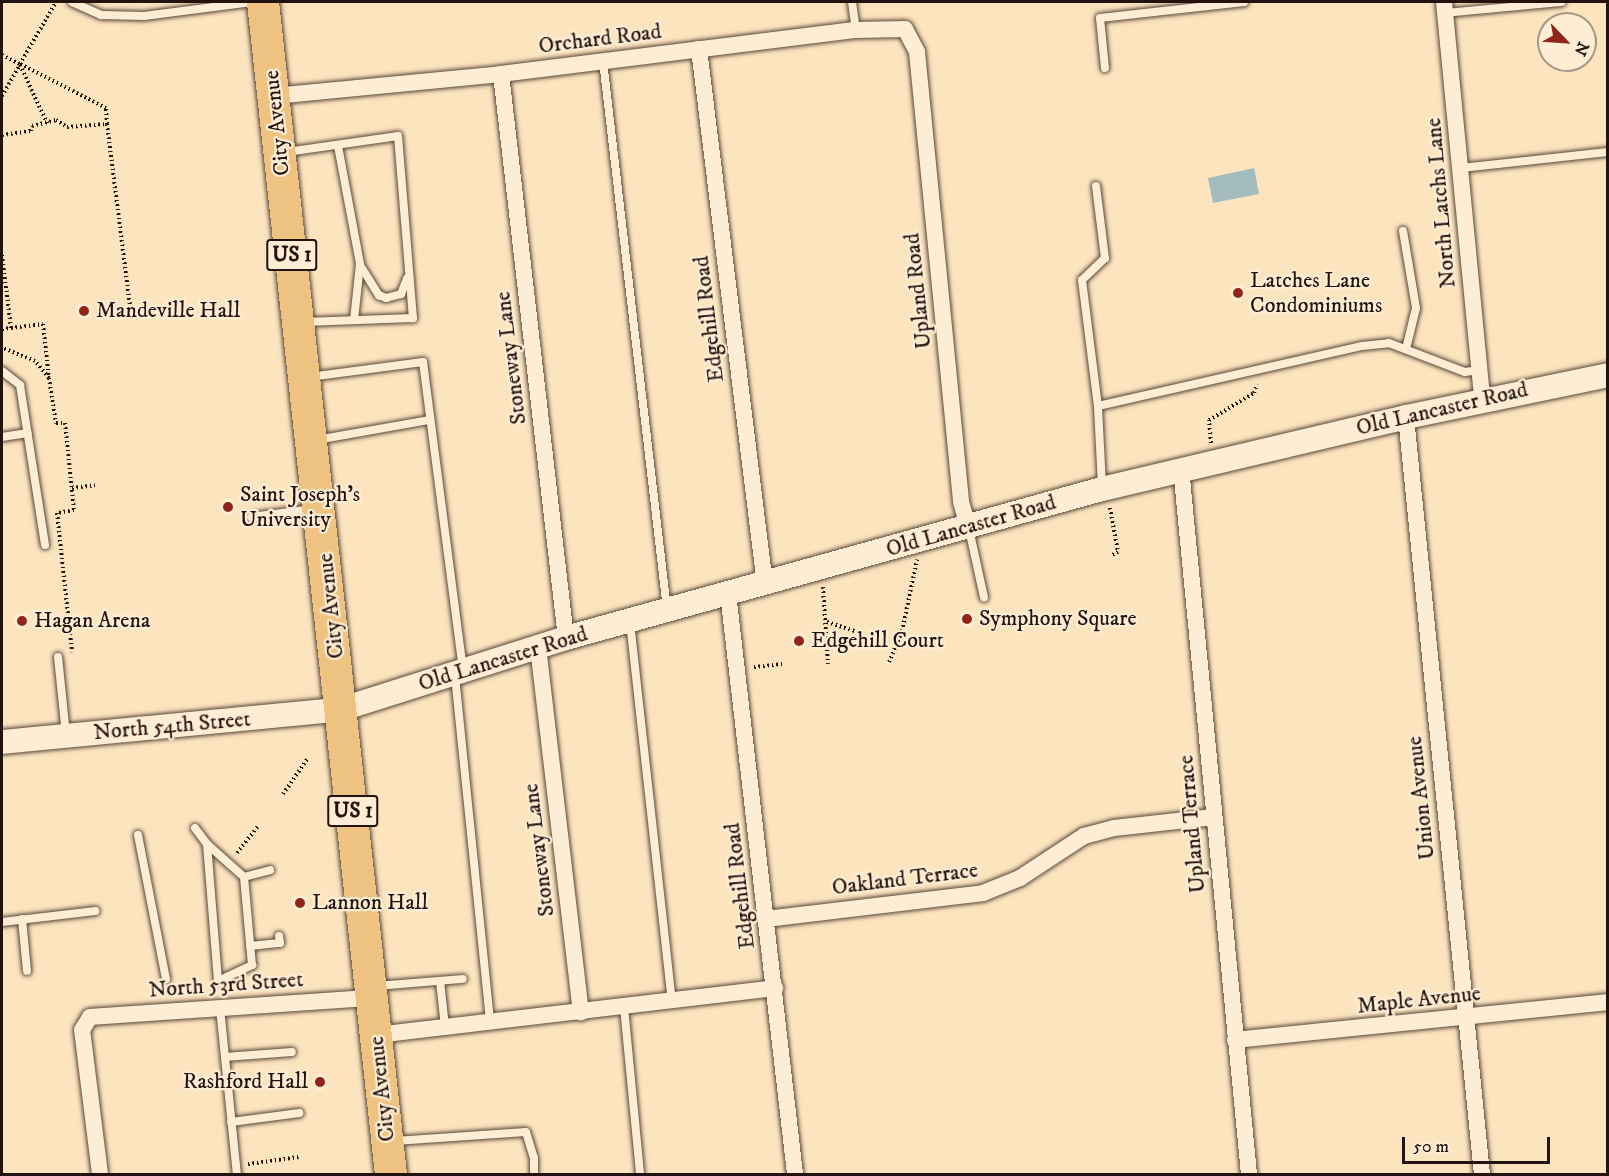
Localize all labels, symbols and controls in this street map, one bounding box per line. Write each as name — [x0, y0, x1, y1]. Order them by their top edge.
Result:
north arrow — [1537, 12, 1597, 72]
street label: Orchard Road — [537, 18, 663, 60]
text: N — [1570, 39, 1593, 59]
street label: City Avenue — [258, 69, 296, 177]
street label: North Latchs Lane — [1420, 117, 1462, 289]
street label: Upland Road — [899, 232, 937, 350]
road number: US 1 — [265, 237, 319, 273]
street label: Edgehill Road — [688, 254, 730, 384]
place label: Latches Lane Condominiums — [1250, 267, 1382, 318]
marker: Latches Lane Condominiums — [1231, 286, 1245, 300]
street label: Stoneway Lane — [490, 290, 532, 426]
place label: Mandeville Hall — [96, 298, 240, 324]
marker: Mandeville Hall — [77, 304, 91, 318]
street label: Old Lancaster Road — [1354, 376, 1530, 442]
place label: Saint Joseph's University — [240, 481, 360, 532]
street label: Old Lancaster Road — [883, 489, 1059, 563]
marker: Saint Joseph's University — [221, 500, 235, 514]
street label: City Avenue — [312, 552, 350, 660]
place label: Symphony Square — [979, 606, 1137, 632]
place label: Hagan Arena — [34, 608, 150, 634]
marker: Symphony Square — [960, 612, 974, 626]
marker: Hagan Arena — [15, 614, 29, 628]
street label: Old Lancaster Road — [415, 621, 591, 697]
place label: Edgehill Court — [811, 628, 944, 654]
marker: Edgehill Court — [792, 634, 806, 648]
street label: North 54th Street — [92, 706, 252, 746]
street label: Union Avenue — [1401, 735, 1441, 861]
street label: Upland Terrace — [1173, 754, 1211, 894]
street label: Stoneway Lane — [518, 782, 560, 918]
road number: US 1 — [326, 793, 380, 829]
street label: Edgehill Road — [719, 821, 761, 951]
street label: Oakland Terrace — [831, 857, 979, 901]
place label: Lannon Hall — [312, 890, 428, 916]
marker: Lannon Hall — [293, 896, 307, 910]
street label: North 53rd Street — [148, 966, 304, 1004]
street label: Maple Avenue — [1356, 980, 1482, 1020]
street label: City Avenue — [363, 1035, 401, 1143]
place label: Rashford Hall — [183, 1069, 308, 1095]
marker: Rashford Hall — [313, 1075, 327, 1089]
scale bar — [1405, 1125, 1554, 1163]
text: 50 m — [1413, 1136, 1449, 1158]

